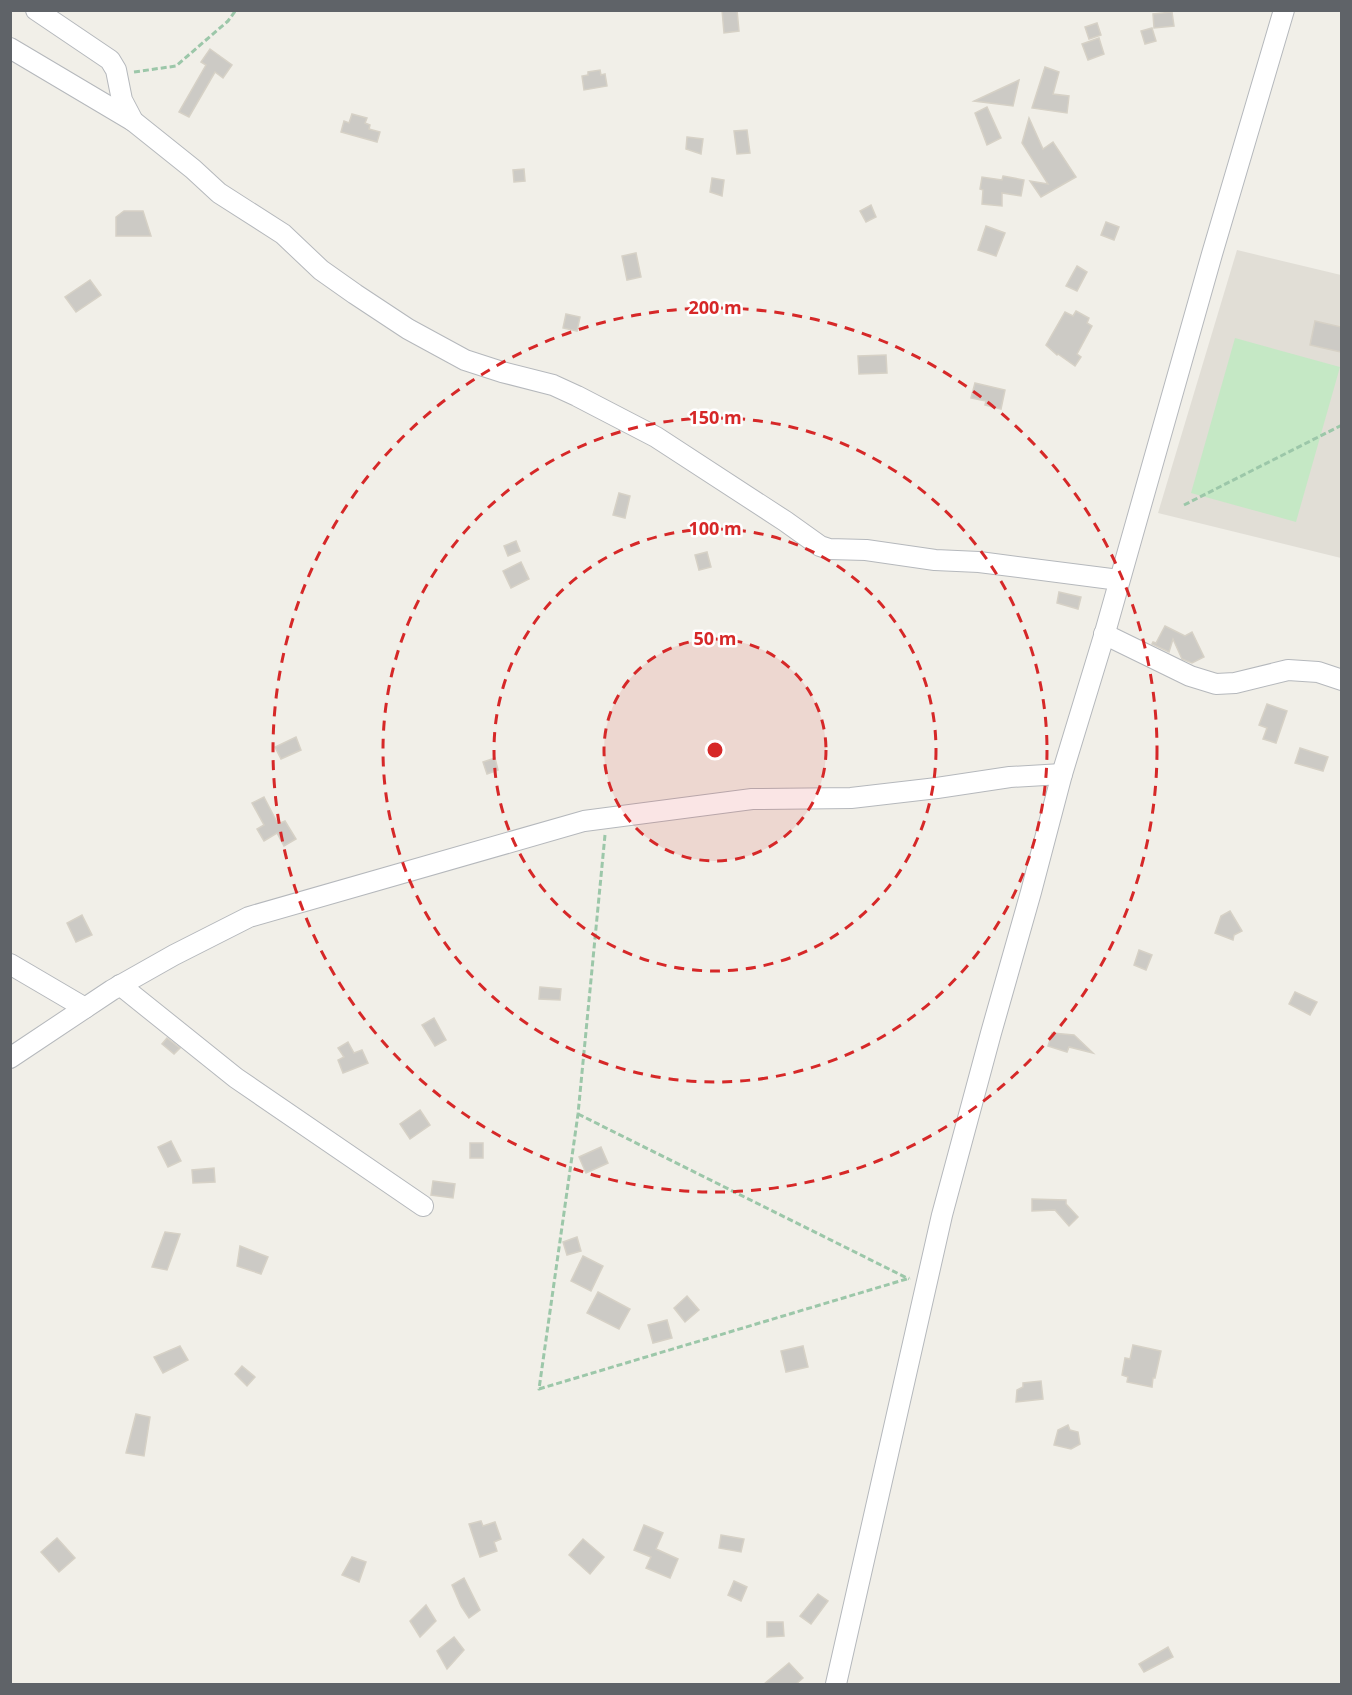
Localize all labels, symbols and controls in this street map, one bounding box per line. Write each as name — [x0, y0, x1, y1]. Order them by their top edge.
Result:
text: 200 m — [688, 295, 742, 319]
text: 150 m — [688, 405, 742, 429]
text: 100 m — [688, 516, 742, 540]
text: 50 m — [694, 626, 736, 650]
centre of rings — [705, 740, 725, 760]

